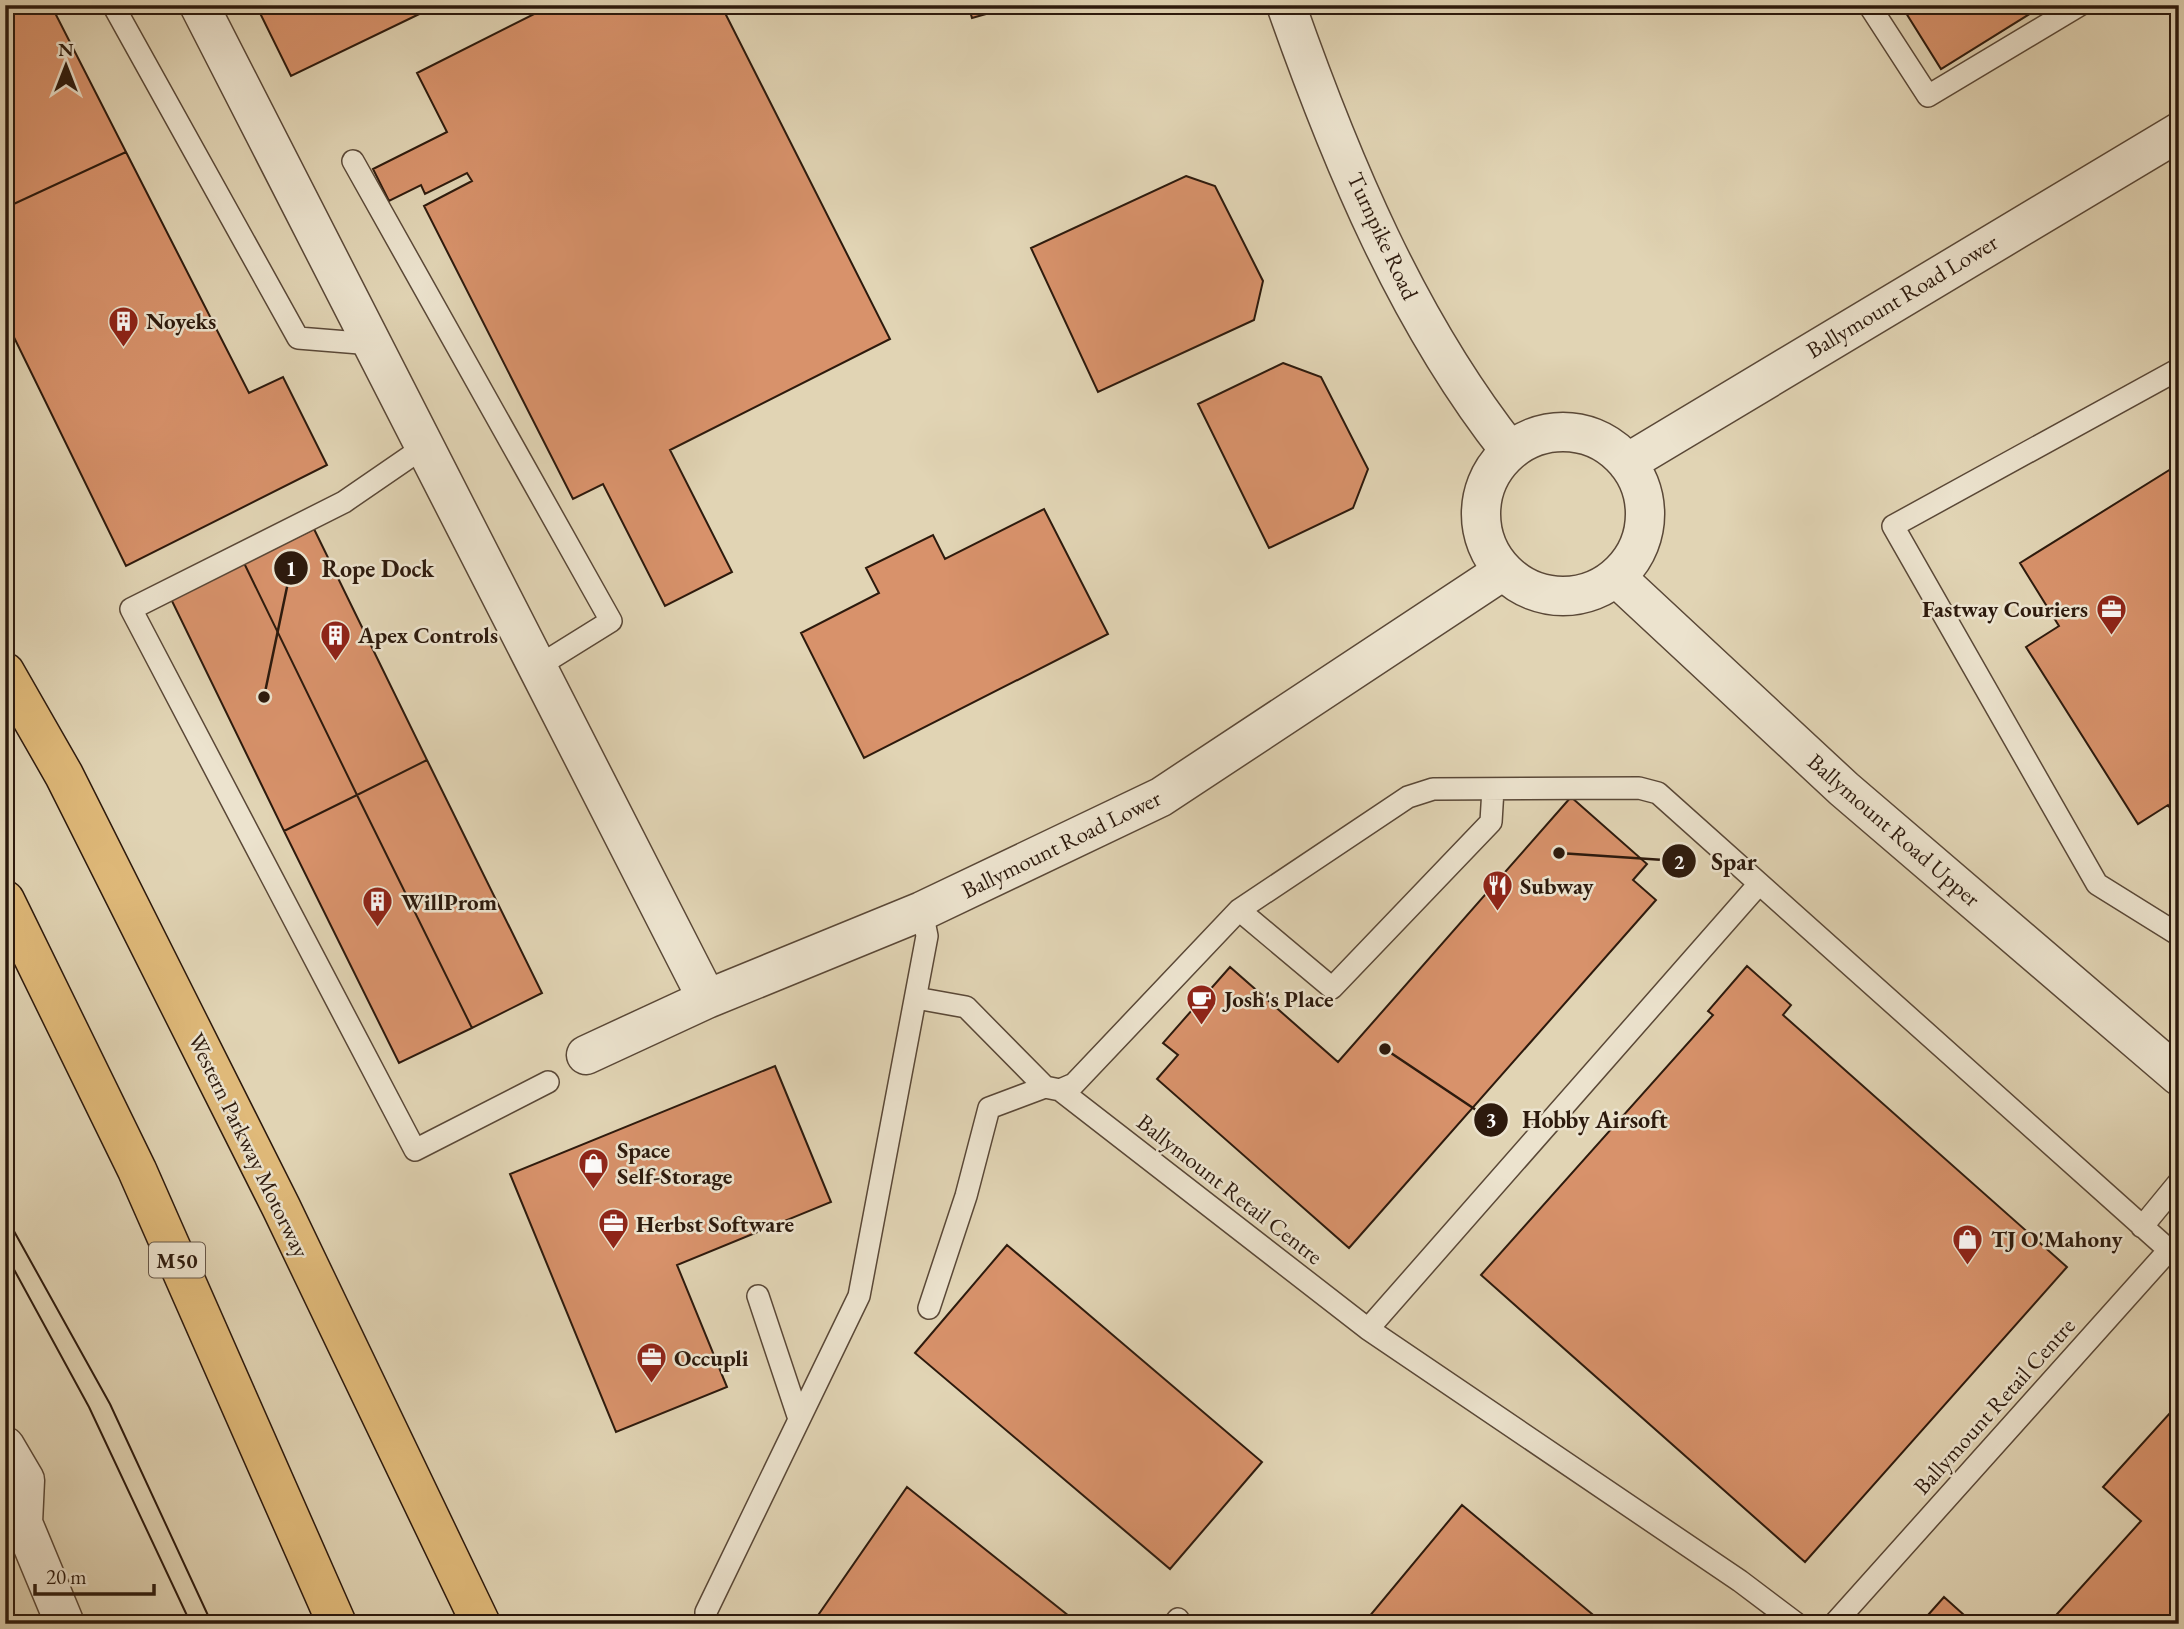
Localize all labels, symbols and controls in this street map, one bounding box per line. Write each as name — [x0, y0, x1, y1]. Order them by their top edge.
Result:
north arrow — [32, 32, 102, 102]
text: N — [58, 37, 74, 62]
street label: Turnpike Road — [1340, 167, 1426, 305]
street label: Ballymount Road Lower — [1801, 227, 2004, 365]
building icon: Noyeks — [106, 304, 140, 348]
place label: Noyeks — [146, 306, 216, 336]
callout: Rope Dock — [273, 546, 448, 591]
text: Rope Dock — [322, 553, 435, 584]
text: 1 — [285, 555, 297, 582]
office icon: Fastway Couriers — [2094, 592, 2128, 636]
place label: Fastway Couriers — [1922, 594, 2088, 624]
building icon: Apex Controls — [318, 618, 352, 662]
place label: Apex Controls — [357, 620, 498, 650]
street label: Ballymount Road Upper — [1801, 747, 1987, 913]
street label: Ballymount Road Lower — [956, 783, 1166, 905]
callout: Spar — [1662, 839, 1770, 884]
text: Spar — [1711, 846, 1757, 877]
text: 2 — [1673, 848, 1685, 875]
restaurant icon: Subway — [1480, 869, 1514, 913]
place label: Subway — [1520, 871, 1594, 901]
building icon: WillProm — [361, 885, 395, 929]
place label: WillProm — [401, 887, 497, 917]
cafe icon: Josh's Place — [1184, 982, 1218, 1026]
place label: Josh's Place — [1222, 984, 1334, 1014]
street label: Western Parkway Motorway — [182, 1028, 317, 1263]
callout: Hobby Airsoft — [1473, 1097, 1682, 1142]
text: Hobby Airsoft — [1522, 1104, 1668, 1136]
text: 3 — [1485, 1106, 1497, 1133]
street label: Ballymount Retail Centre — [1131, 1107, 1329, 1271]
place label: Space Self-Storage — [617, 1135, 733, 1191]
shop icon: Space Self-Storage — [577, 1146, 611, 1190]
office icon: Herbst Software — [596, 1207, 630, 1251]
place label: Herbst Software — [636, 1209, 795, 1239]
shop icon: TJ O'Mahony — [1951, 1222, 1985, 1266]
place label: TJ O'Mahony — [1991, 1224, 2123, 1254]
road number: M50 — [149, 1242, 205, 1278]
street label: Ballymount Retail Centre — [1907, 1311, 2081, 1501]
office icon: Occupli — [634, 1341, 668, 1385]
place label: Occupli — [674, 1343, 749, 1373]
scale bar — [35, 1552, 154, 1596]
text: 20 m — [46, 1563, 87, 1590]

